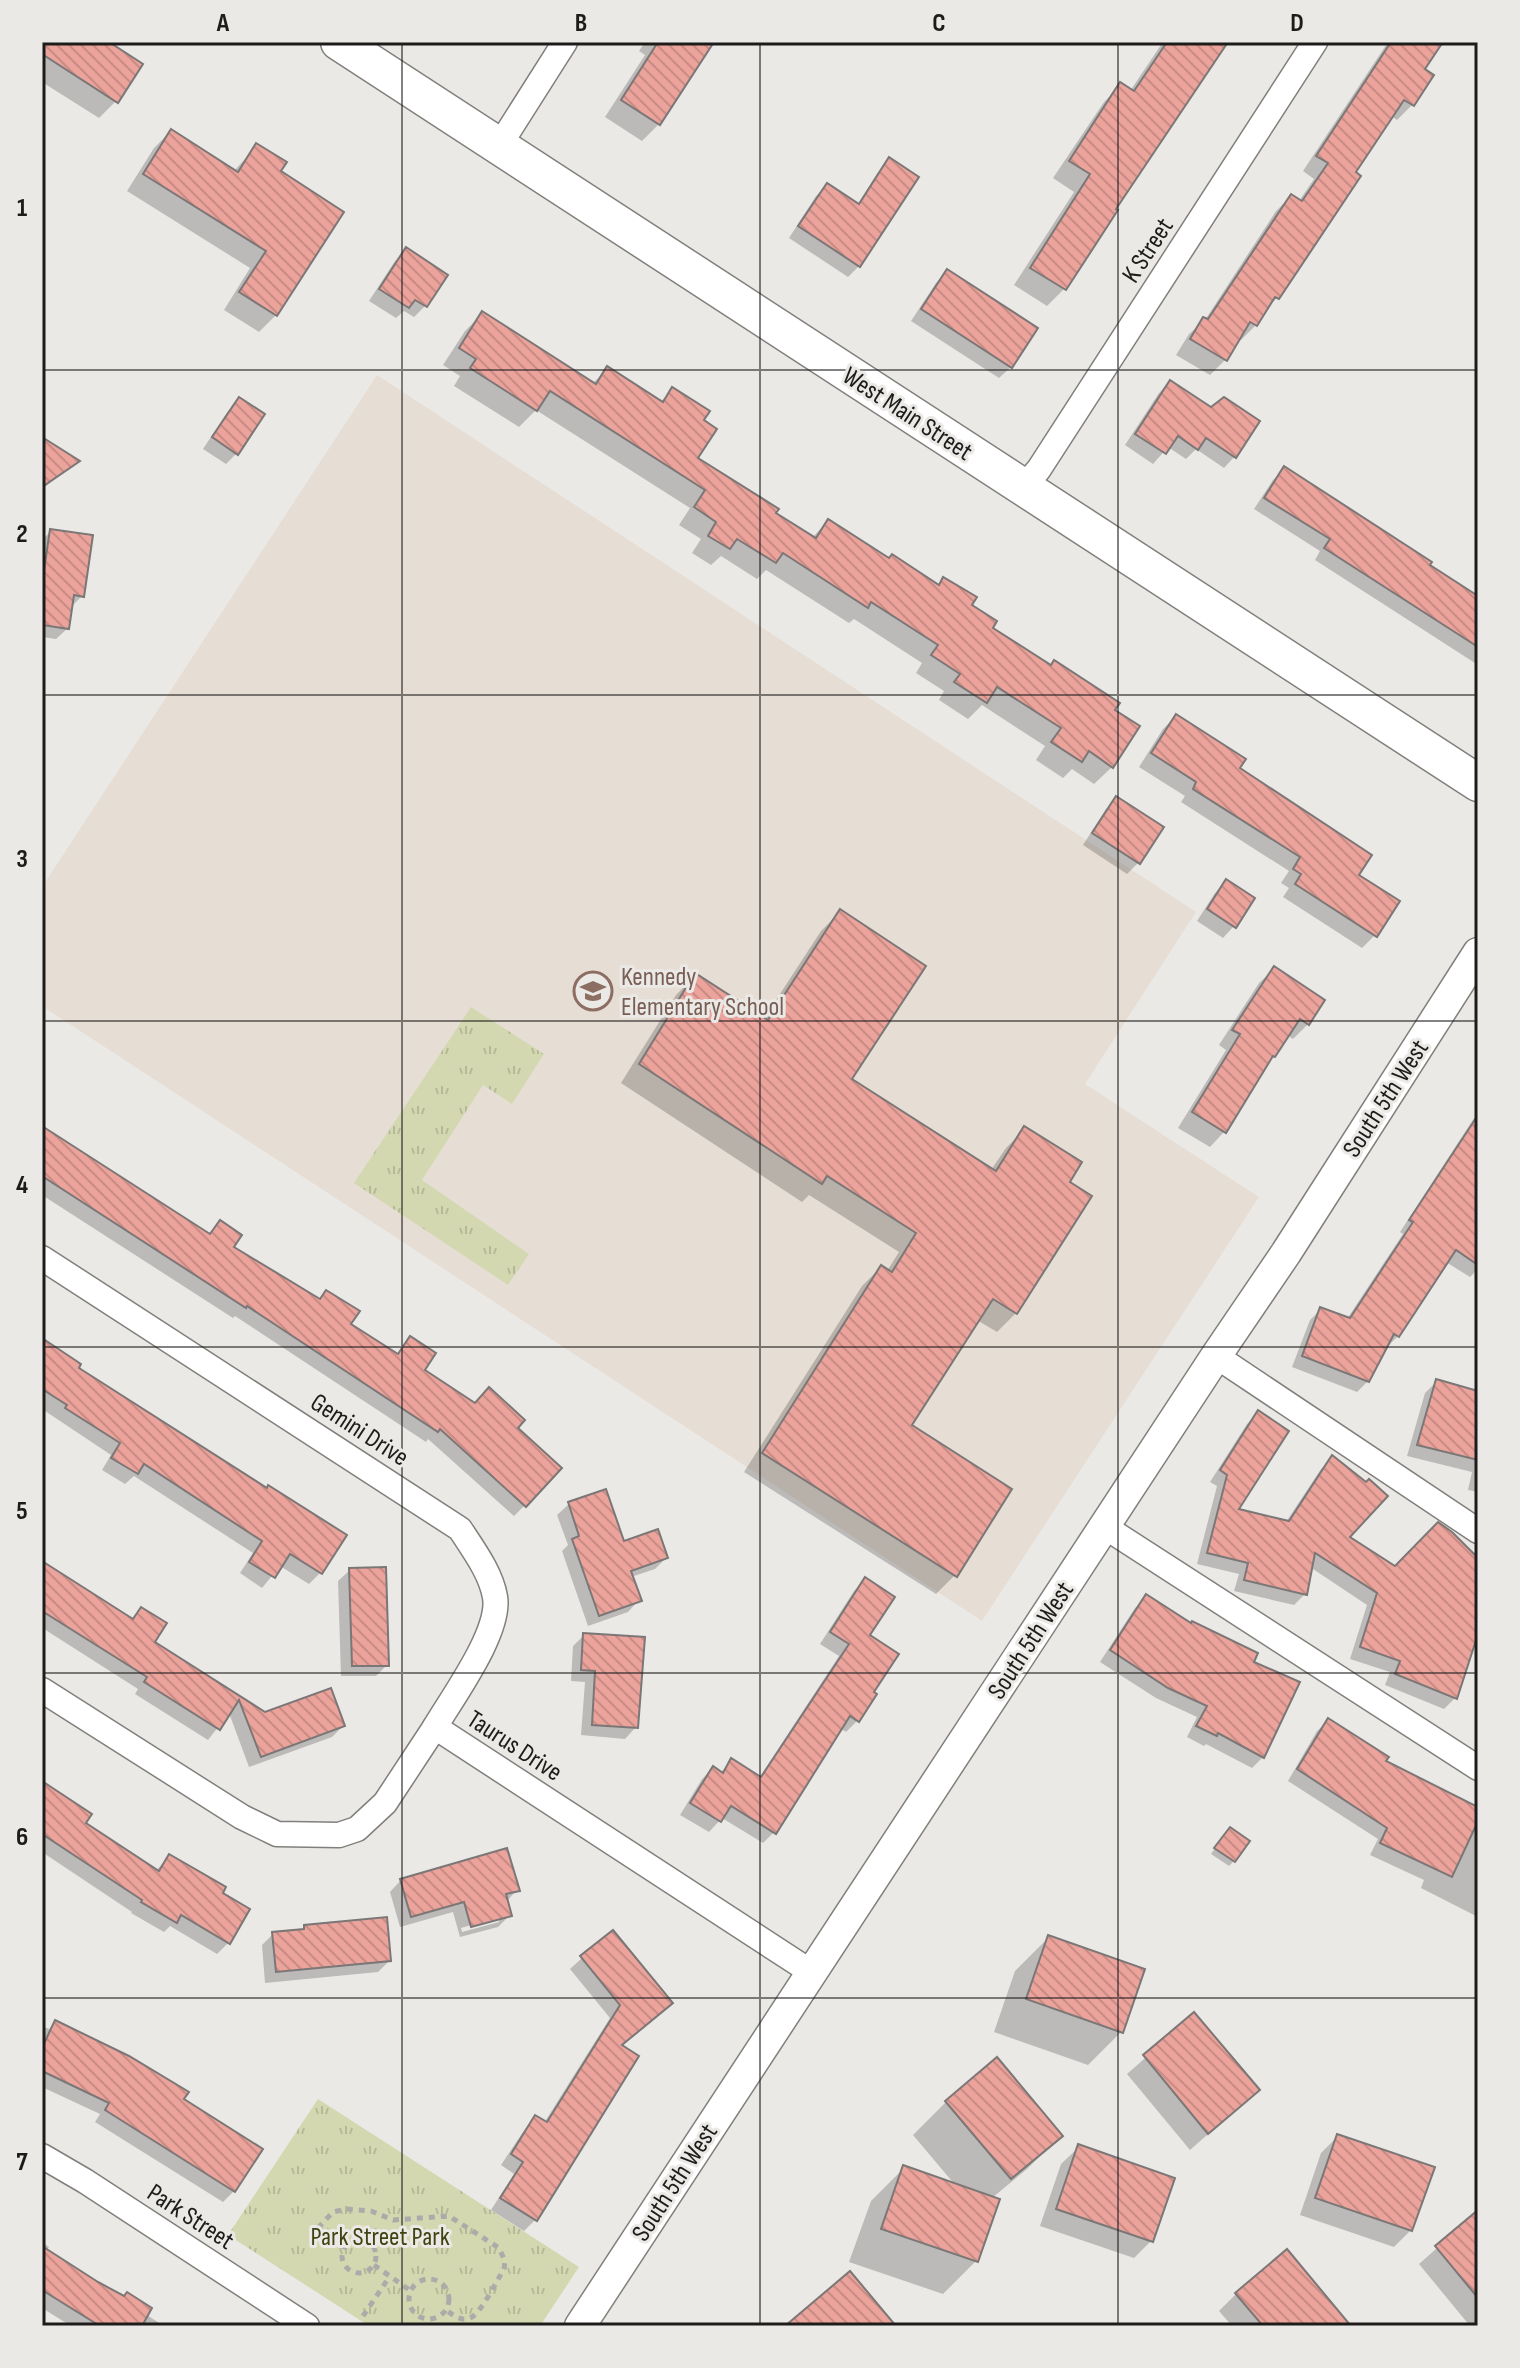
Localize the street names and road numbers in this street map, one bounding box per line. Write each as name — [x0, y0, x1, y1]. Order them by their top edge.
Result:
street label: K Street — [1116, 213, 1181, 289]
street label: West Main Street — [836, 361, 978, 468]
street label: South 5th West — [1337, 1034, 1436, 1163]
street label: Gemini Drive — [304, 1387, 414, 1473]
street label: South 5th West — [982, 1576, 1081, 1705]
street label: Taurus Drive — [461, 1704, 567, 1788]
street label: South 5th West — [626, 2118, 725, 2247]
street label: Park Street — [141, 2178, 239, 2257]

